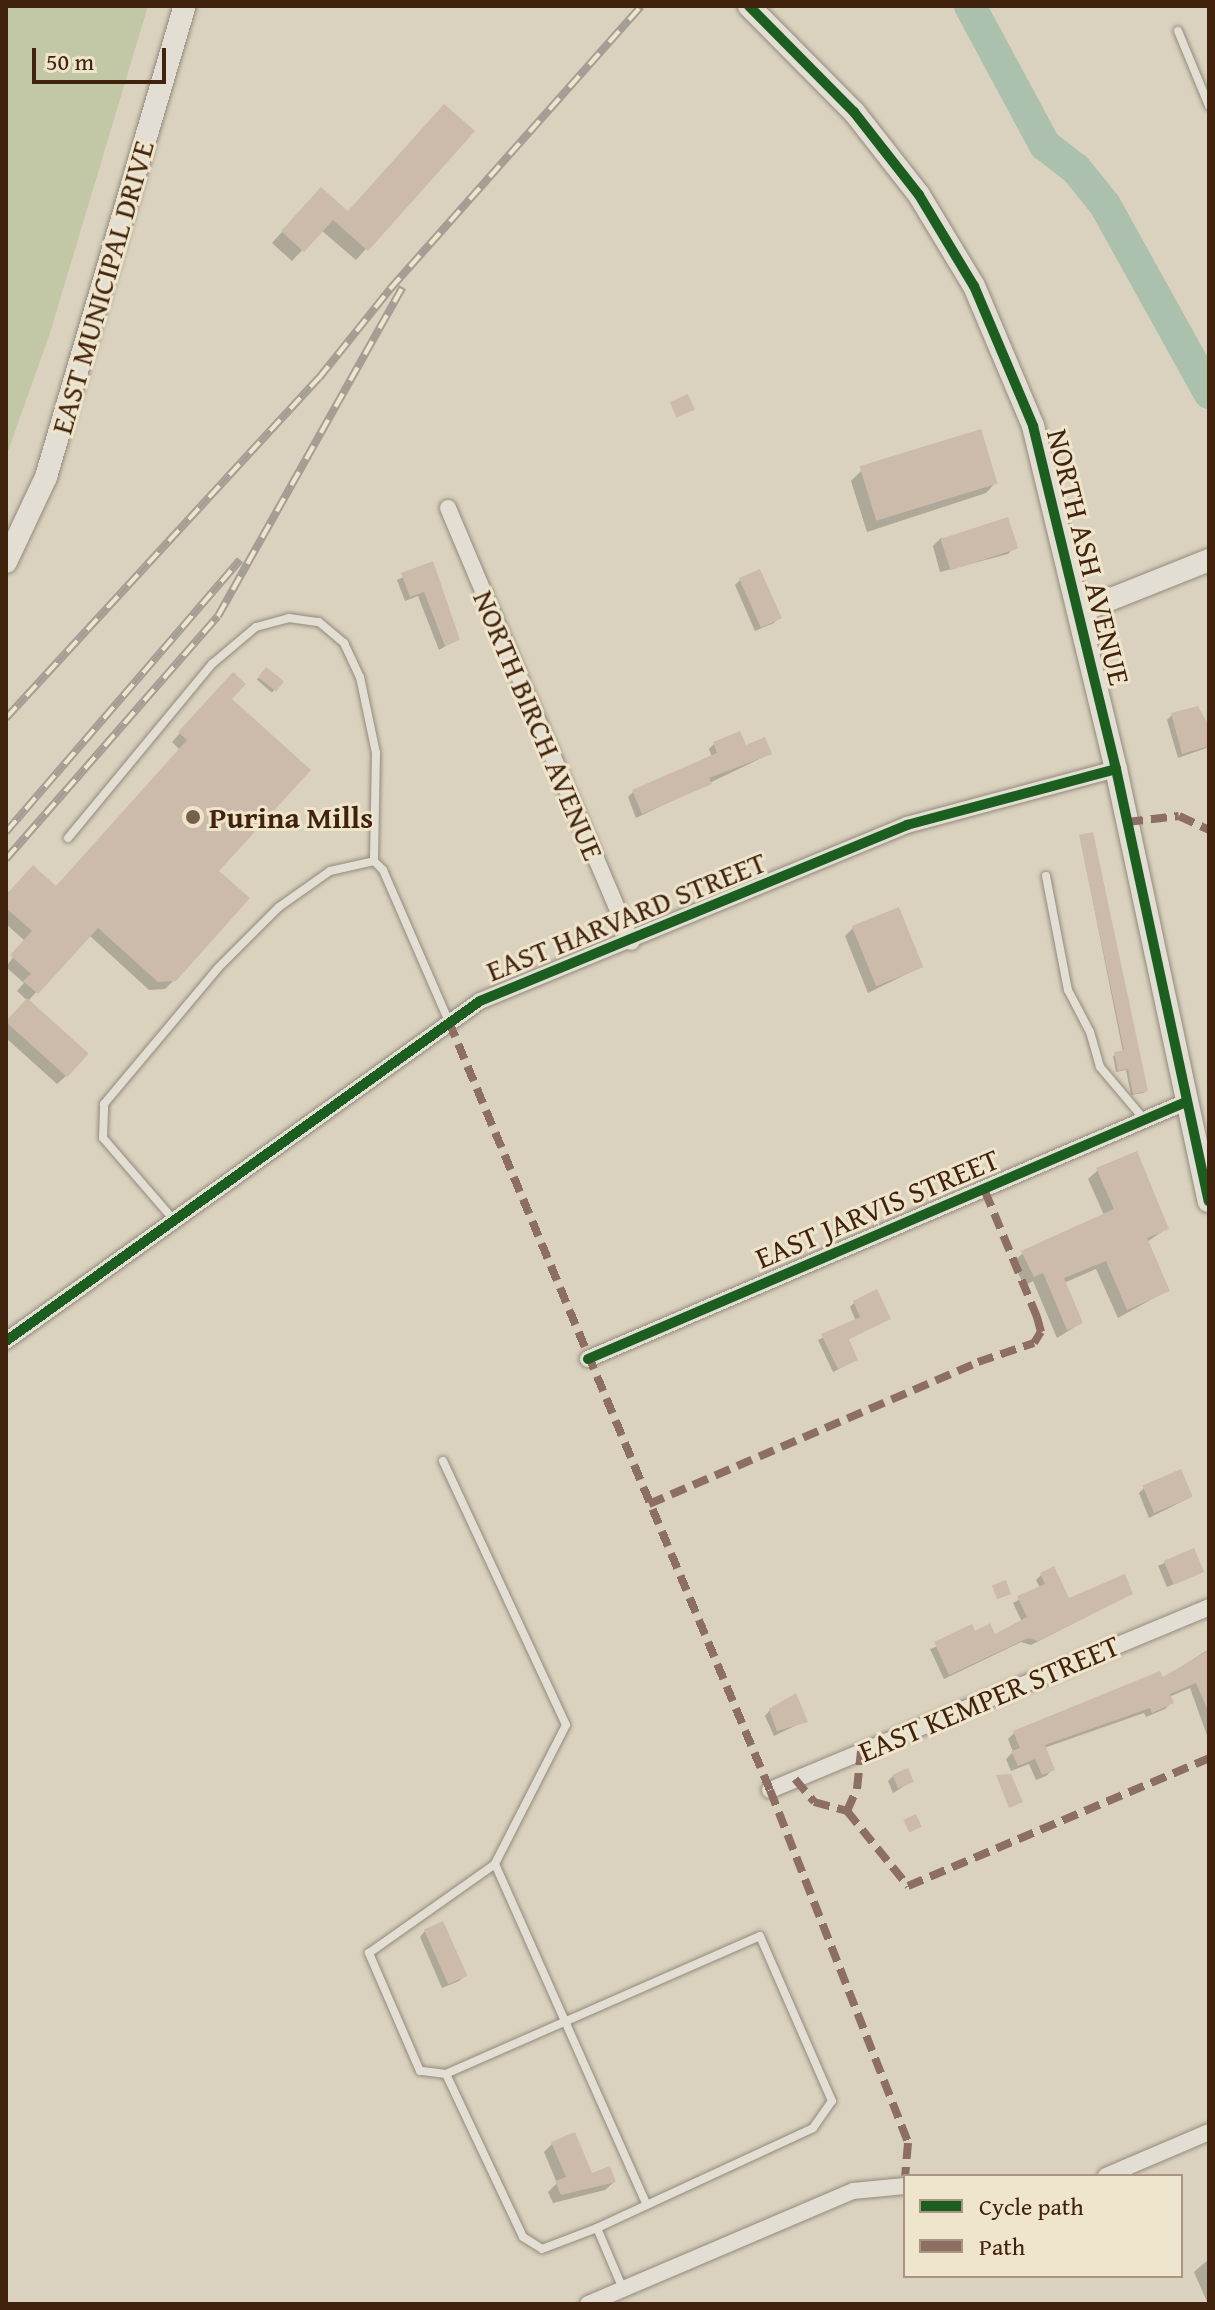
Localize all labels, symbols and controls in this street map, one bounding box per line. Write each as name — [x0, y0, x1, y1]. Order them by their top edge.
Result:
scale bar — [36, 32, 170, 82]
text: 50 m — [46, 44, 94, 79]
street label: EAST MUNICIPAL DRIVE — [43, 136, 161, 438]
street label: NORTH ASH AVENUE — [1040, 425, 1138, 689]
street label: NORTH BIRCH AVENUE — [466, 585, 612, 865]
place label: Purina Mills — [209, 799, 373, 835]
marker: Purina Mills — [184, 808, 202, 826]
street label: EAST HARVARD STREET — [481, 843, 771, 989]
street label: EAST JARVIS STREET — [750, 1140, 1004, 1276]
street label: EAST KEMPER STREET — [853, 1627, 1125, 1769]
legend — [903, 2174, 1183, 2278]
text: Cycle path — [979, 2189, 1084, 2224]
text: Path — [979, 2229, 1025, 2264]

